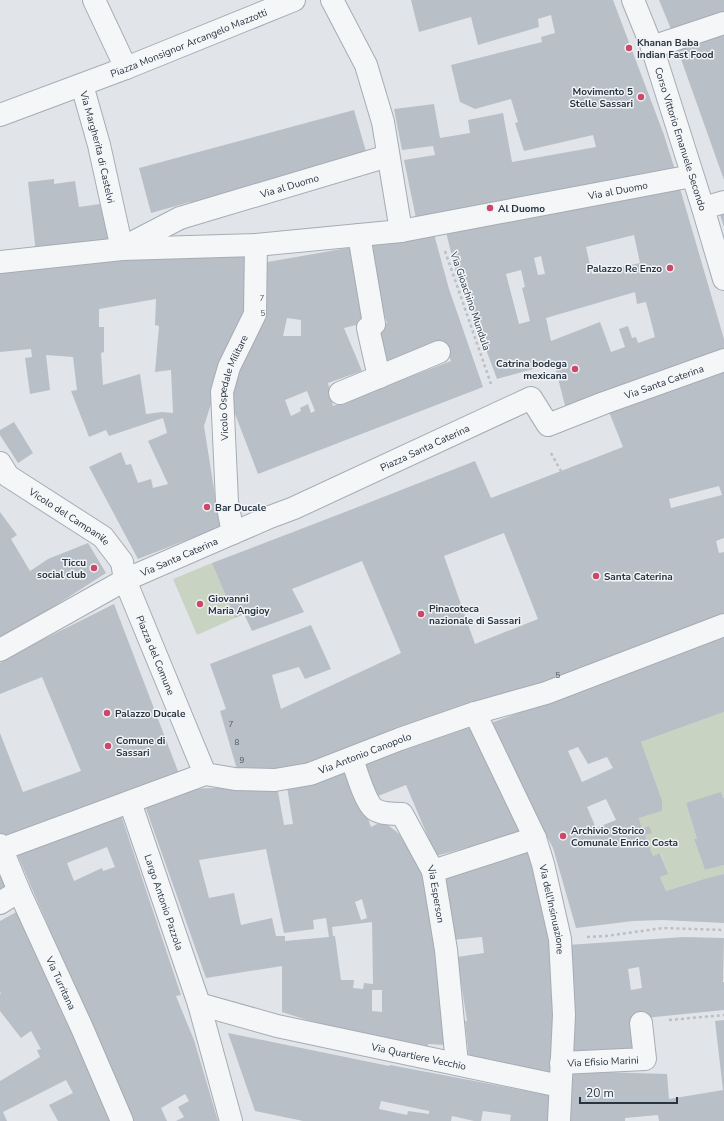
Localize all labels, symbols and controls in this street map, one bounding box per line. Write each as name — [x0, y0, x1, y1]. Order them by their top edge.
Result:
street label: Piazza Monsignor Arcangelo Mazzotti — [109, 6, 269, 81]
place label: Khanan Baba Indian Fast Food — [637, 36, 713, 62]
marker: Khanan Baba Indian Fast Food — [624, 43, 634, 53]
street label: Corso Vittorio Emanuele Secondo — [651, 66, 710, 213]
place label: Movimento 5 Stelle Sassari — [570, 85, 633, 111]
street label: Via Margherita di Castelvi — [76, 89, 118, 205]
marker: Movimento 5 Stelle Sassari — [636, 92, 646, 102]
street label: Via al Duomo — [258, 171, 321, 202]
street label: Via al Duomo — [586, 178, 649, 204]
place label: Al Duomo — [498, 202, 545, 216]
marker: Al Duomo — [485, 203, 495, 213]
street label: Via Gioachino Mundula — [446, 249, 494, 353]
place label: Palazzo Re Enzo — [587, 262, 662, 276]
marker: Palazzo Re Enzo — [665, 263, 675, 273]
house number: 7 — [260, 293, 265, 304]
house number: 5 — [261, 308, 266, 319]
street label: Vicolo Ospedale Militare — [216, 333, 252, 442]
place label: Catrina bodega mexicana — [496, 357, 567, 383]
street label: Via Santa Caterina — [622, 362, 706, 403]
marker: Catrina bodega mexicana — [570, 364, 580, 374]
street label: Piazza Santa Caterina — [378, 421, 472, 475]
street label: Vicolo del Campanile — [25, 485, 113, 548]
place label: Bar Ducale — [215, 501, 267, 515]
marker: Bar Ducale — [202, 502, 212, 512]
street label: Via Santa Caterina — [137, 534, 220, 581]
place label: Ticcu social club — [37, 556, 86, 582]
marker: Ticcu social club — [89, 563, 99, 573]
place label: Santa Caterina — [604, 570, 673, 584]
marker: Santa Caterina — [591, 571, 601, 581]
place label: Giovanni Maria Angioy — [208, 592, 270, 618]
marker: Giovanni Maria Angioy — [195, 599, 205, 609]
place label: Pinacoteca nazionale di Sassari — [429, 602, 521, 628]
marker: Pinacoteca nazionale di Sassari — [416, 609, 426, 619]
street label: Piazza del Comune — [132, 613, 178, 697]
house number: 5 — [556, 670, 561, 681]
place label: Palazzo Ducale — [115, 707, 186, 721]
marker: Palazzo Ducale — [102, 708, 112, 718]
house number: 7 — [229, 719, 234, 730]
street label: Via Antonio Canopolo — [316, 730, 414, 778]
place label: Comune di Sassari — [116, 734, 165, 760]
house number: 8 — [235, 737, 240, 748]
marker: Comune di Sassari — [103, 741, 113, 751]
house number: 9 — [240, 755, 245, 766]
place label: Archivio Storico Comunale Enrico Costa — [571, 824, 678, 850]
marker: Archivio Storico Comunale Enrico Costa — [558, 831, 568, 841]
street label: Largo Antonio Pazzola — [140, 853, 186, 953]
street label: Via Esperson — [423, 862, 447, 924]
street label: Via dell'Insinuazione — [535, 862, 567, 954]
street label: Via Turritana — [42, 954, 79, 1012]
street label: Via Quartiere Vecchio — [369, 1040, 468, 1074]
street label: Via Efisio Marini — [566, 1053, 639, 1071]
scale bar — [580, 1079, 677, 1105]
text: 20 m — [586, 1085, 614, 1101]

